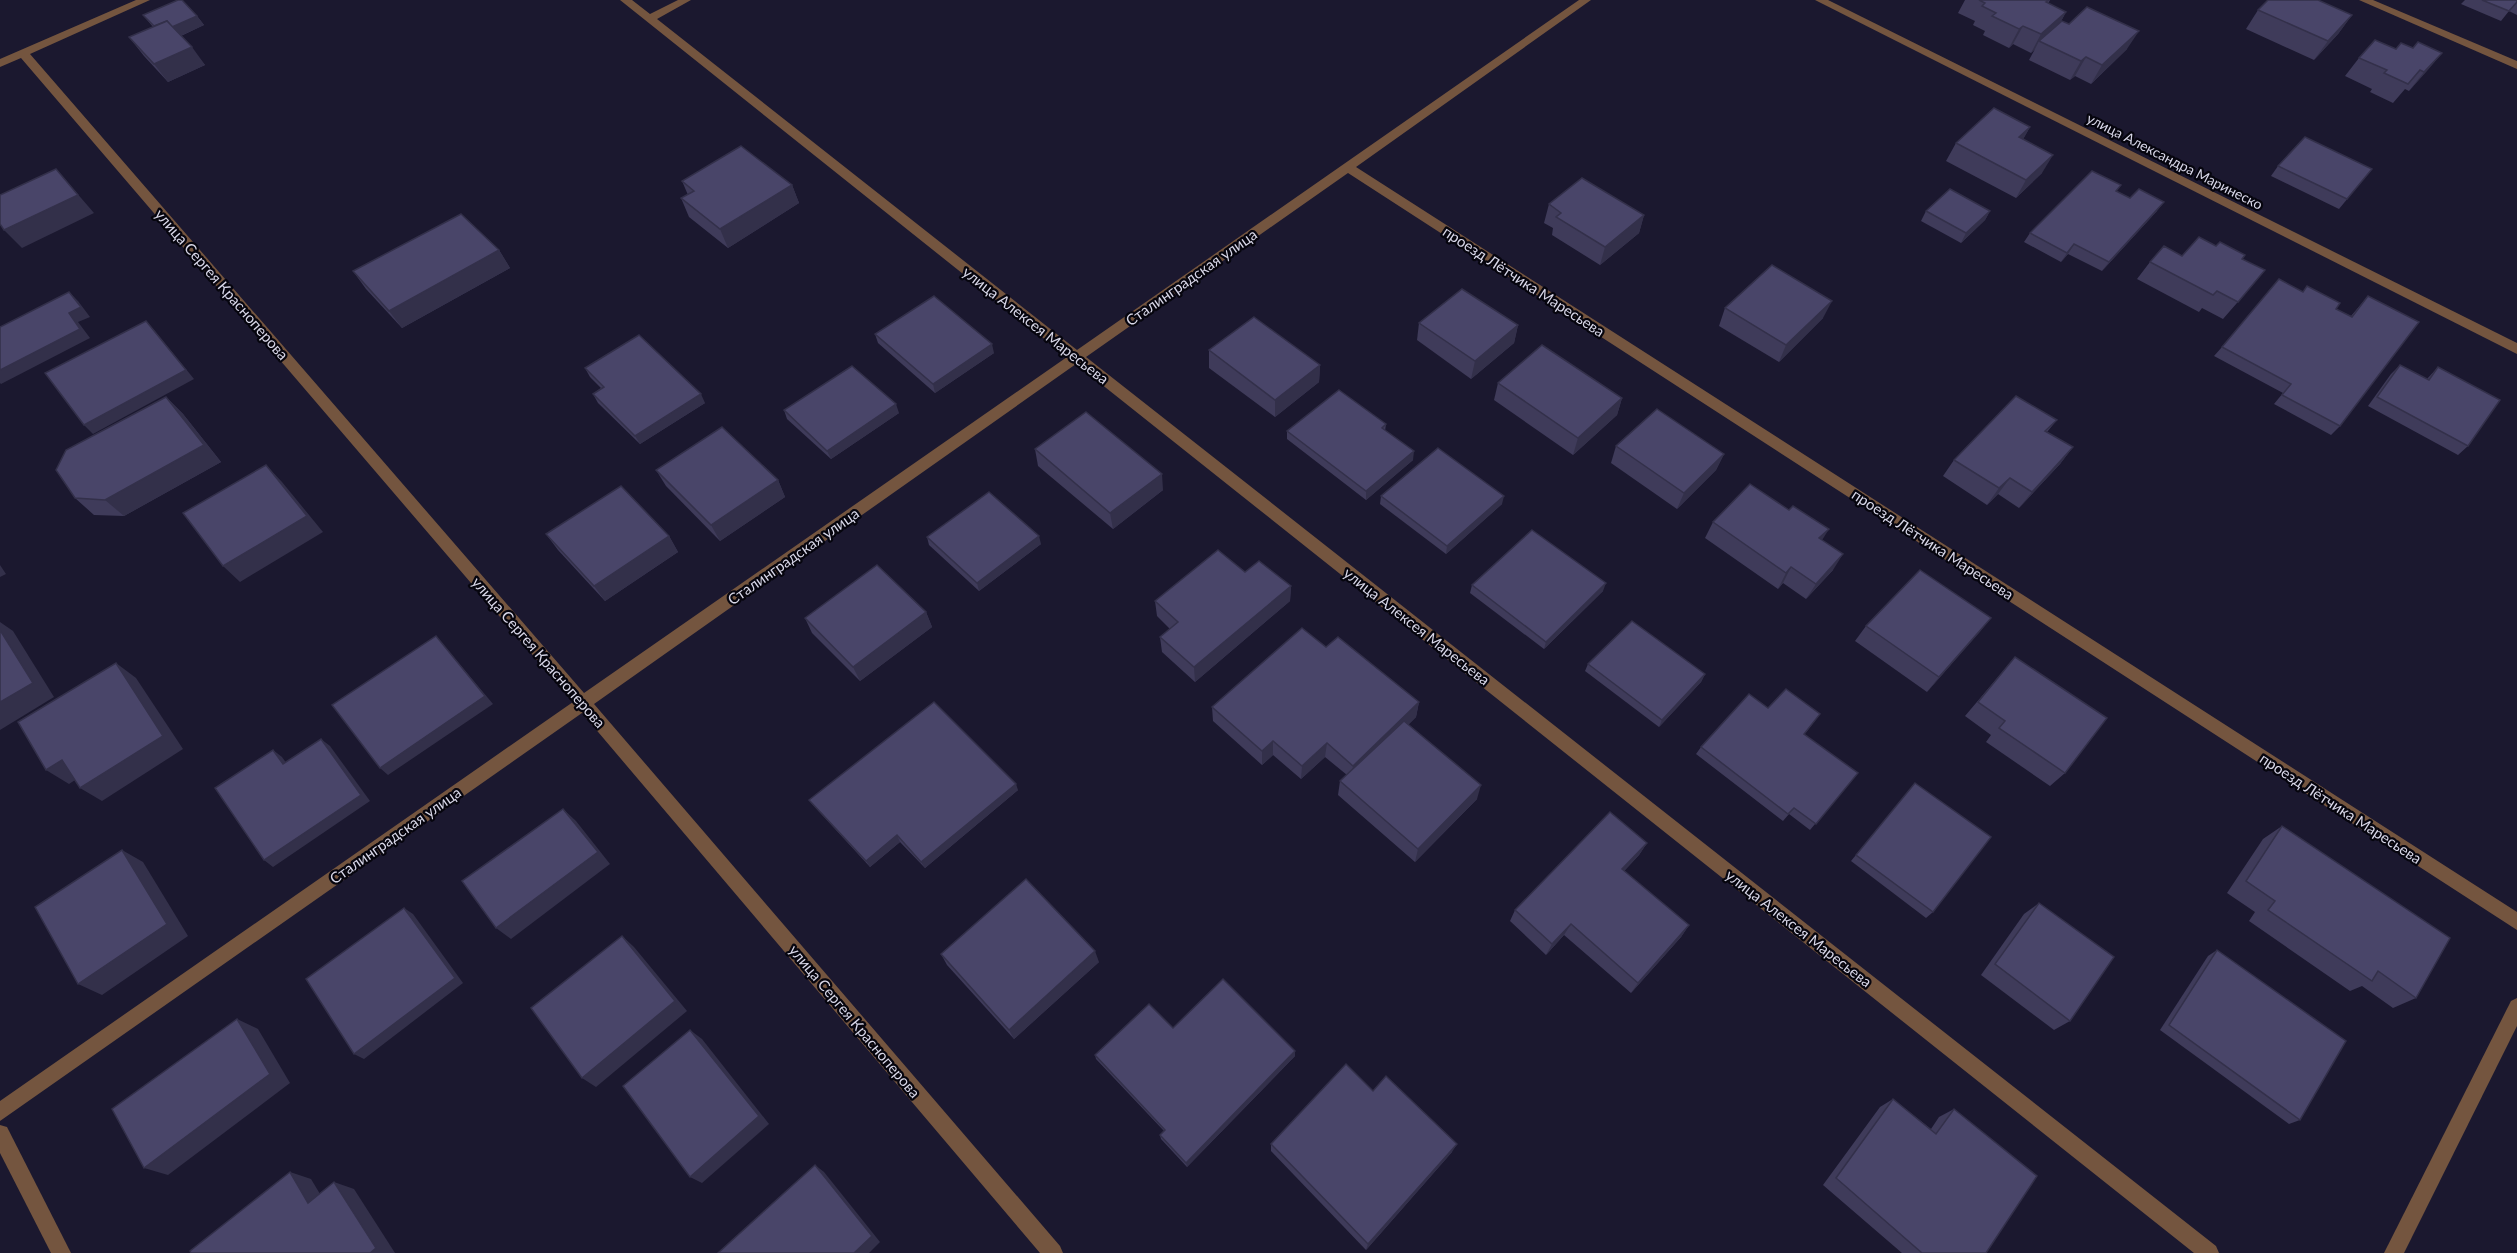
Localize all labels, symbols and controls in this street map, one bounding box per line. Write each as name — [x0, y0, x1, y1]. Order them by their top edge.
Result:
street label: улица Александра Маринеско — [2084, 109, 2266, 213]
street label: улица Сергея Красноперова — [152, 205, 292, 363]
street label: проезд Лётчика Маресьева — [1440, 222, 1608, 340]
street label: Сталинградская улица — [1122, 225, 1260, 329]
street label: улица Алексея Маресьева — [960, 262, 1112, 388]
street label: проезд Лётчика Маресьева — [1849, 485, 2017, 603]
street label: Сталинградская улица — [724, 504, 862, 608]
street label: улица Алексея Маресьева — [1341, 563, 1493, 689]
street label: улица Сергея Красноперова — [469, 573, 609, 731]
street label: проезд Лётчика Маресьева — [2257, 749, 2425, 867]
street label: Сталинградская улица — [326, 783, 464, 887]
street label: улица Алексея Маресьева — [1723, 865, 1875, 991]
street label: улица Сергея Красноперова — [786, 941, 924, 1101]

